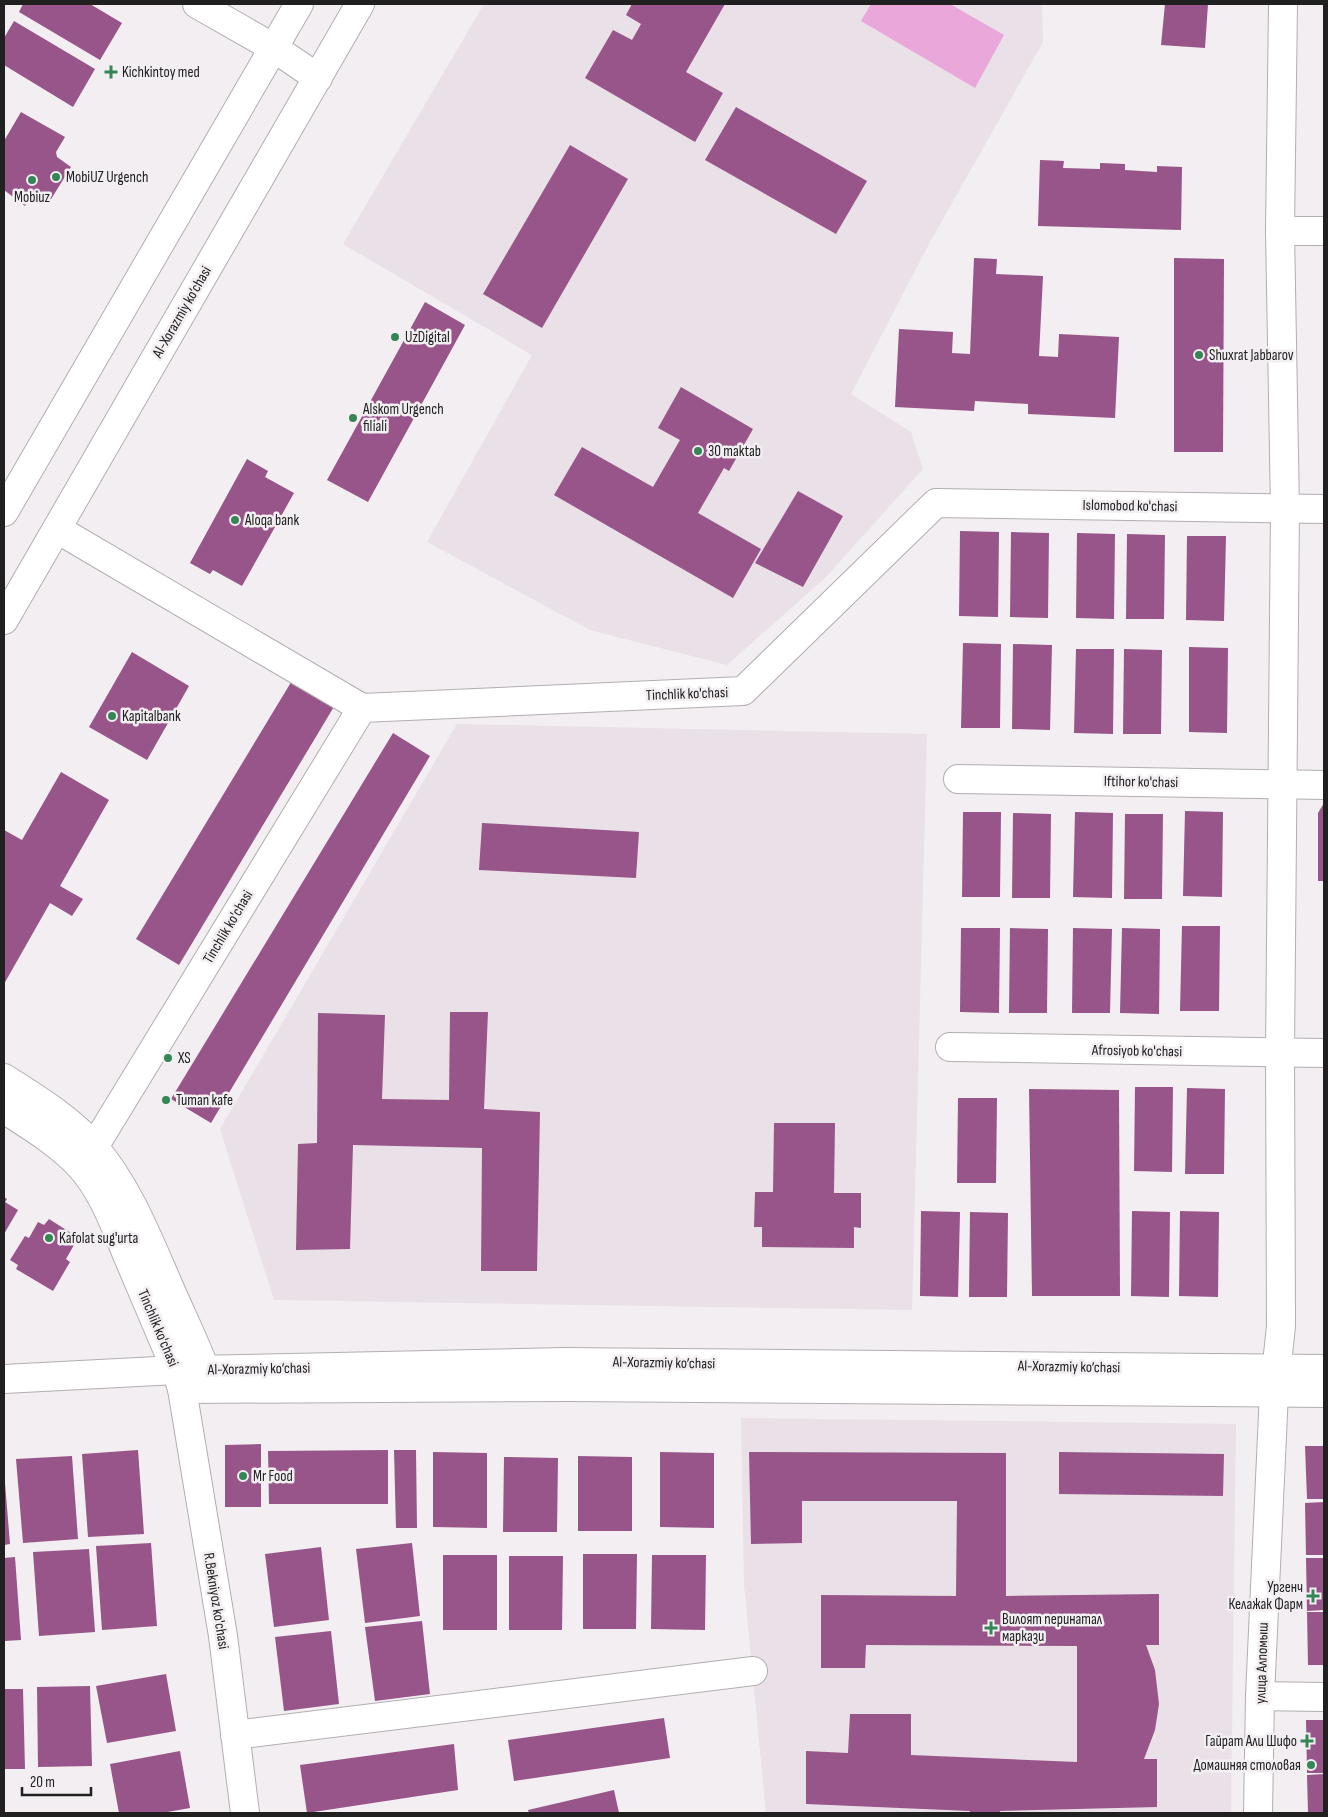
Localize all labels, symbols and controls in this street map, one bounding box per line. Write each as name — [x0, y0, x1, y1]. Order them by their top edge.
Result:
place label: Kichkintoy med — [122, 63, 200, 82]
marker: Kichkintoy med — [104, 65, 118, 79]
place label: MobiUZ Urgench — [66, 168, 148, 187]
marker: MobiUZ Urgench — [50, 171, 62, 183]
marker: Mobiuz — [26, 174, 38, 186]
place label: Mobiuz — [14, 188, 51, 207]
street label: Al-Xorazmiy ko’chasi — [148, 263, 216, 362]
place label: UzDigital — [405, 328, 450, 347]
marker: UzDigital — [389, 331, 401, 343]
place label: Shuxrat Jabbarov — [1209, 346, 1294, 365]
marker: Shuxrat Jabbarov — [1193, 349, 1205, 361]
place label: Alskom Urgench filiali — [362, 400, 444, 436]
marker: Alskom Urgench filiali — [347, 412, 359, 424]
place label: 30 maktab — [708, 442, 761, 461]
marker: 30 maktab — [692, 445, 704, 457]
street label: Islomobod ko'chasi — [1082, 496, 1178, 516]
place label: Aloqa bank — [244, 511, 299, 530]
marker: Aloqa bank — [229, 514, 241, 526]
street label: Tinchlik ko'chasi — [646, 683, 729, 705]
place label: Kapitalbank — [122, 707, 181, 726]
marker: Kapitalbank — [106, 710, 118, 722]
street label: Iftihor ko'chasi — [1104, 772, 1179, 792]
street label: Tinchlik ko'chasi — [199, 887, 257, 967]
street label: Afrosiyob ko'chasi — [1091, 1041, 1182, 1061]
place label: XS — [177, 1049, 191, 1068]
marker: XS — [162, 1052, 174, 1064]
place label: Tuman kafe — [176, 1091, 233, 1110]
marker: Tuman kafe — [160, 1094, 172, 1106]
place label: Kafolat sug'urta — [59, 1229, 138, 1248]
marker: Kafolat sug'urta — [43, 1232, 55, 1244]
street label: Tinchlik ko'chasi — [133, 1286, 183, 1370]
street label: Al-Xorazmiy ko’chasi — [612, 1353, 716, 1373]
street label: Al-Xorazmiy ko’chasi — [1017, 1357, 1121, 1377]
street label: Al-Xorazmiy ko’chasi — [207, 1359, 311, 1379]
place label: Mr Food — [253, 1467, 293, 1486]
marker: Mr Food — [237, 1470, 249, 1482]
street label: R.Bekniyoz ko'chasi — [199, 1551, 233, 1651]
place label: Ургенч Келажак Фарм — [1228, 1578, 1303, 1614]
marker: Ургенч Келажак Фарм — [1307, 1590, 1319, 1602]
place label: Вилоят перинатал маркази — [1002, 1610, 1103, 1646]
marker: Вилоят перинатал маркази — [984, 1621, 998, 1635]
street label: улица Алпомыш — [1251, 1622, 1273, 1704]
place label: Гайрат Али Шифо — [1205, 1732, 1297, 1751]
marker: Гайрат Али Шифо — [1301, 1735, 1313, 1747]
place label: Домашняя столовая — [1193, 1756, 1301, 1775]
marker: Домашняя столовая — [1305, 1759, 1317, 1771]
scale bar — [22, 1764, 91, 1796]
text: 20 m — [30, 1773, 55, 1792]

